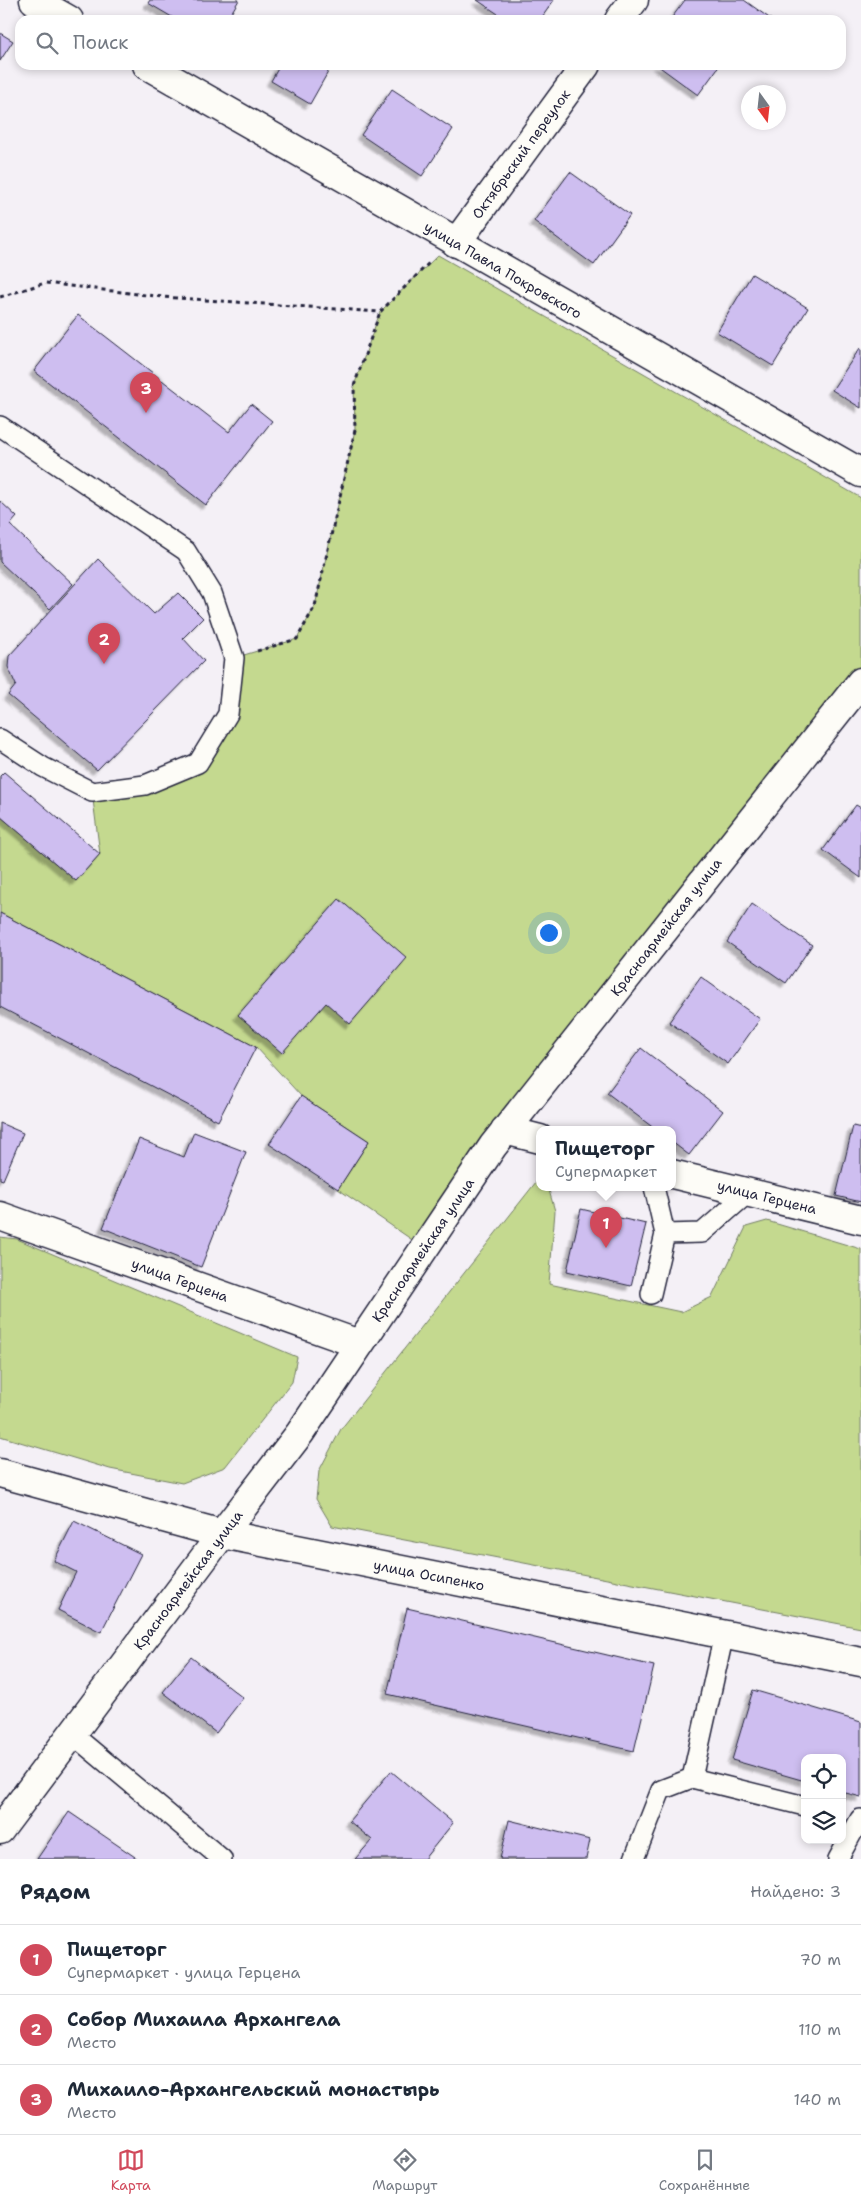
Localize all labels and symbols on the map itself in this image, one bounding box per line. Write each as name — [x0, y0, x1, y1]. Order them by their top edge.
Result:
street label: Октябрьский переулок — [468, 85, 574, 222]
north arrow — [741, 85, 786, 130]
street label: улица Павла Покровского — [421, 217, 585, 323]
pin: 3 — [130, 372, 162, 413]
pin: 2 — [88, 623, 120, 664]
street label: Красноармейская улица — [607, 854, 726, 1000]
your location — [536, 920, 562, 946]
street label: Красноармейская улица — [368, 1174, 478, 1326]
street label: улица Герцена — [716, 1176, 819, 1218]
pin: 1 — [590, 1207, 622, 1248]
street label: улица Герцена — [129, 1254, 231, 1306]
street label: Красноармейская улица — [130, 1506, 247, 1653]
street label: улица Осипенко — [372, 1555, 486, 1595]

